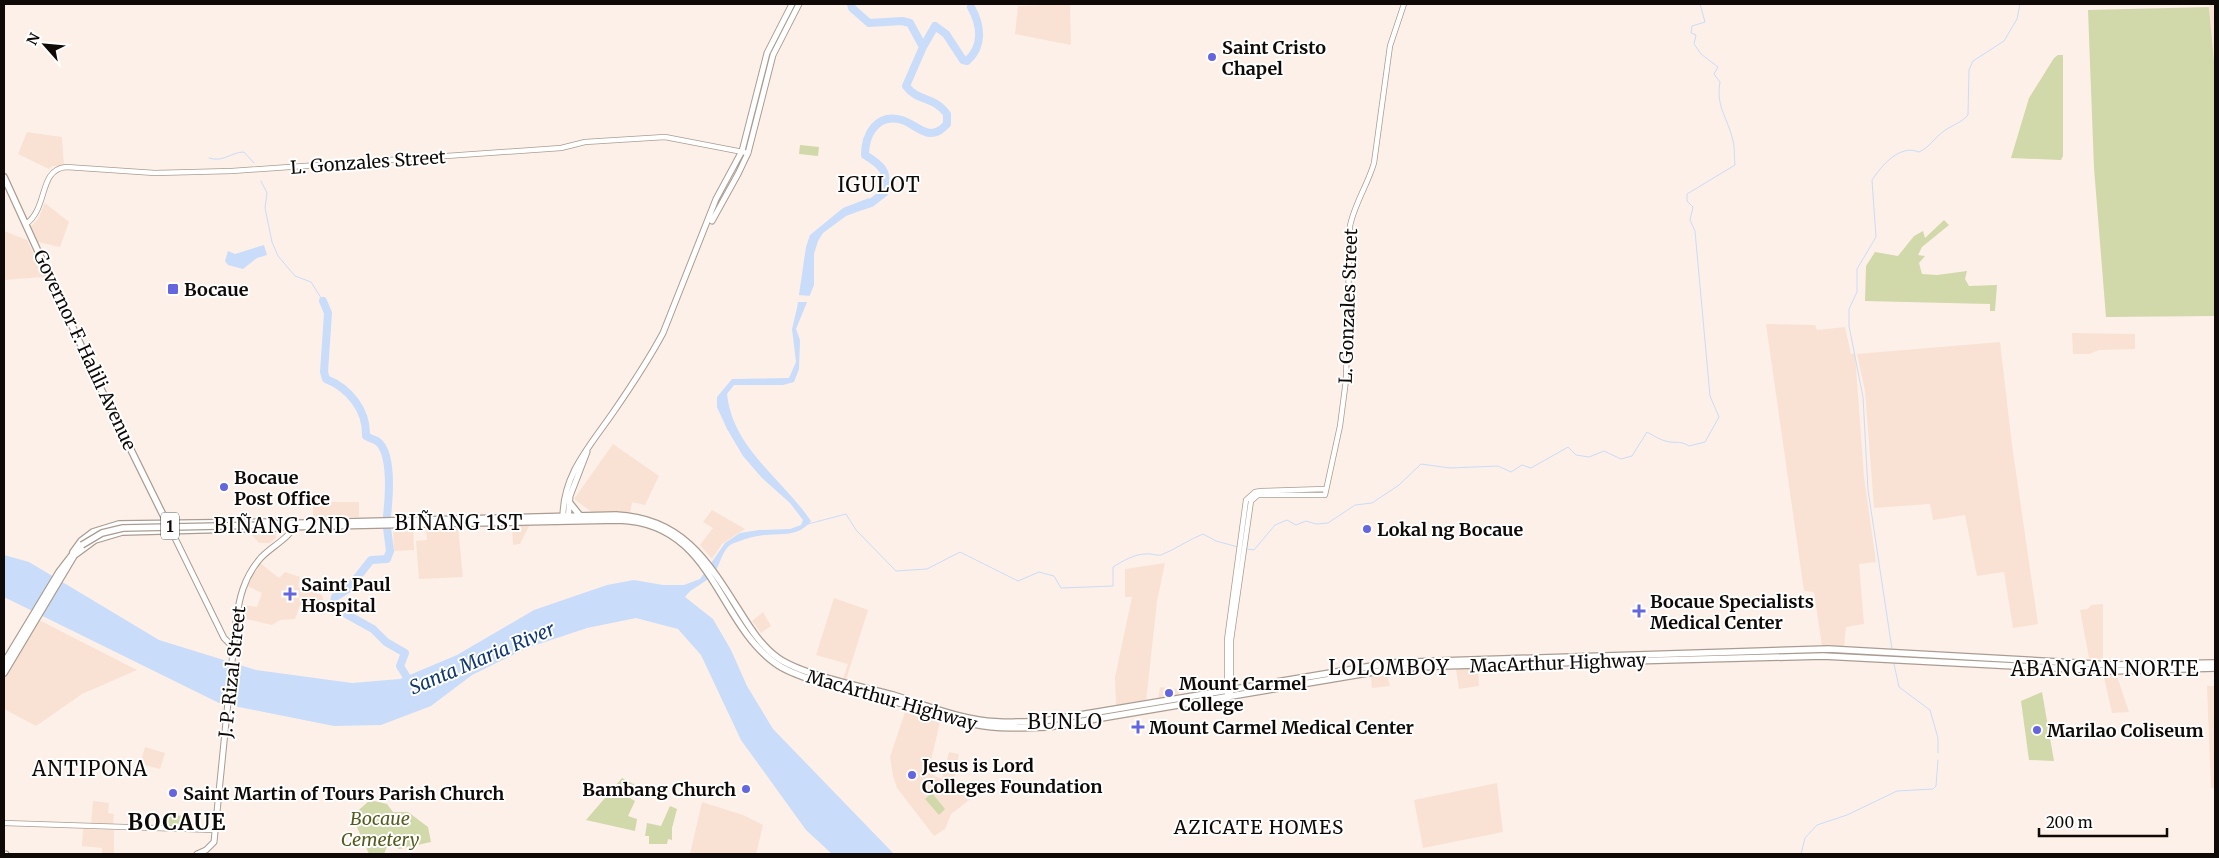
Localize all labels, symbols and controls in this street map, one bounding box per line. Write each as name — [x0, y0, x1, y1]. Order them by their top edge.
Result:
north arrow — [20, 20, 70, 70]
text: N — [23, 30, 44, 48]
place label: Saint Cristo Chapel — [1222, 36, 1326, 80]
marker: Saint Cristo Chapel — [1206, 51, 1218, 63]
street label: L. Gonzales Street — [290, 145, 446, 179]
district label: IGULOT — [837, 172, 921, 197]
street label: L. Gonzales Street — [1334, 228, 1362, 384]
street label: Governor F. Halili Avenue — [28, 246, 142, 454]
place label: Bocaue — [184, 278, 249, 301]
marker: Bocaue — [166, 282, 180, 296]
place label: Bocaue Post Office — [234, 466, 330, 510]
marker: Bocaue Post Office — [218, 481, 230, 493]
district label: BIÑANG 1ST — [394, 509, 524, 535]
road number: 1 — [161, 512, 179, 540]
district label: BIÑANG 2ND — [213, 512, 351, 538]
place label: Lokal ng Bocaue — [1377, 518, 1523, 541]
marker: Lokal ng Bocaue — [1361, 523, 1373, 535]
place label: Saint Paul Hospital — [301, 573, 391, 617]
marker: Saint Paul Hospital — [283, 587, 297, 601]
place label: Bocaue Specialists Medical Center — [1650, 590, 1814, 634]
marker: Bocaue Specialists Medical Center — [1632, 604, 1646, 618]
street label: J. P. Rizal Street — [214, 605, 250, 740]
water label: Santa Maria River — [406, 616, 559, 699]
street label: MacArthur Highway — [1469, 648, 1647, 678]
district label: LOLOMBOY — [1328, 655, 1450, 680]
district label: ABANGAN NORTE — [2010, 656, 2199, 681]
street label: MacArthur Highway — [804, 665, 981, 736]
place label: Mount Carmel College — [1179, 672, 1307, 716]
marker: Mount Carmel College — [1163, 687, 1175, 699]
district label: BUNLO — [1027, 709, 1103, 734]
place label: Mount Carmel Medical Center — [1149, 716, 1414, 739]
place label: Marilao Coliseum — [2047, 719, 2204, 742]
marker: Mount Carmel Medical Center — [1131, 720, 1145, 734]
marker: Marilao Coliseum — [2031, 724, 2043, 736]
place label: Jesus is Lord Colleges Foundation — [921, 754, 1103, 798]
district label: ANTIPONA — [31, 756, 148, 781]
marker: Jesus is Lord Colleges Foundation — [906, 769, 918, 781]
place label: Bambang Church — [582, 778, 736, 801]
place label: Saint Martin of Tours Parish Church — [183, 782, 504, 805]
marker: Bambang Church — [740, 783, 752, 795]
marker: Saint Martin of Tours Parish Church — [167, 787, 179, 799]
scale bar — [2039, 806, 2166, 838]
park label: Bocaue Cemetery — [341, 807, 419, 851]
district label: BOCAUE — [128, 808, 226, 836]
text: 200 m — [2046, 813, 2093, 832]
district label: AZICATE HOMES — [1173, 815, 1344, 839]

